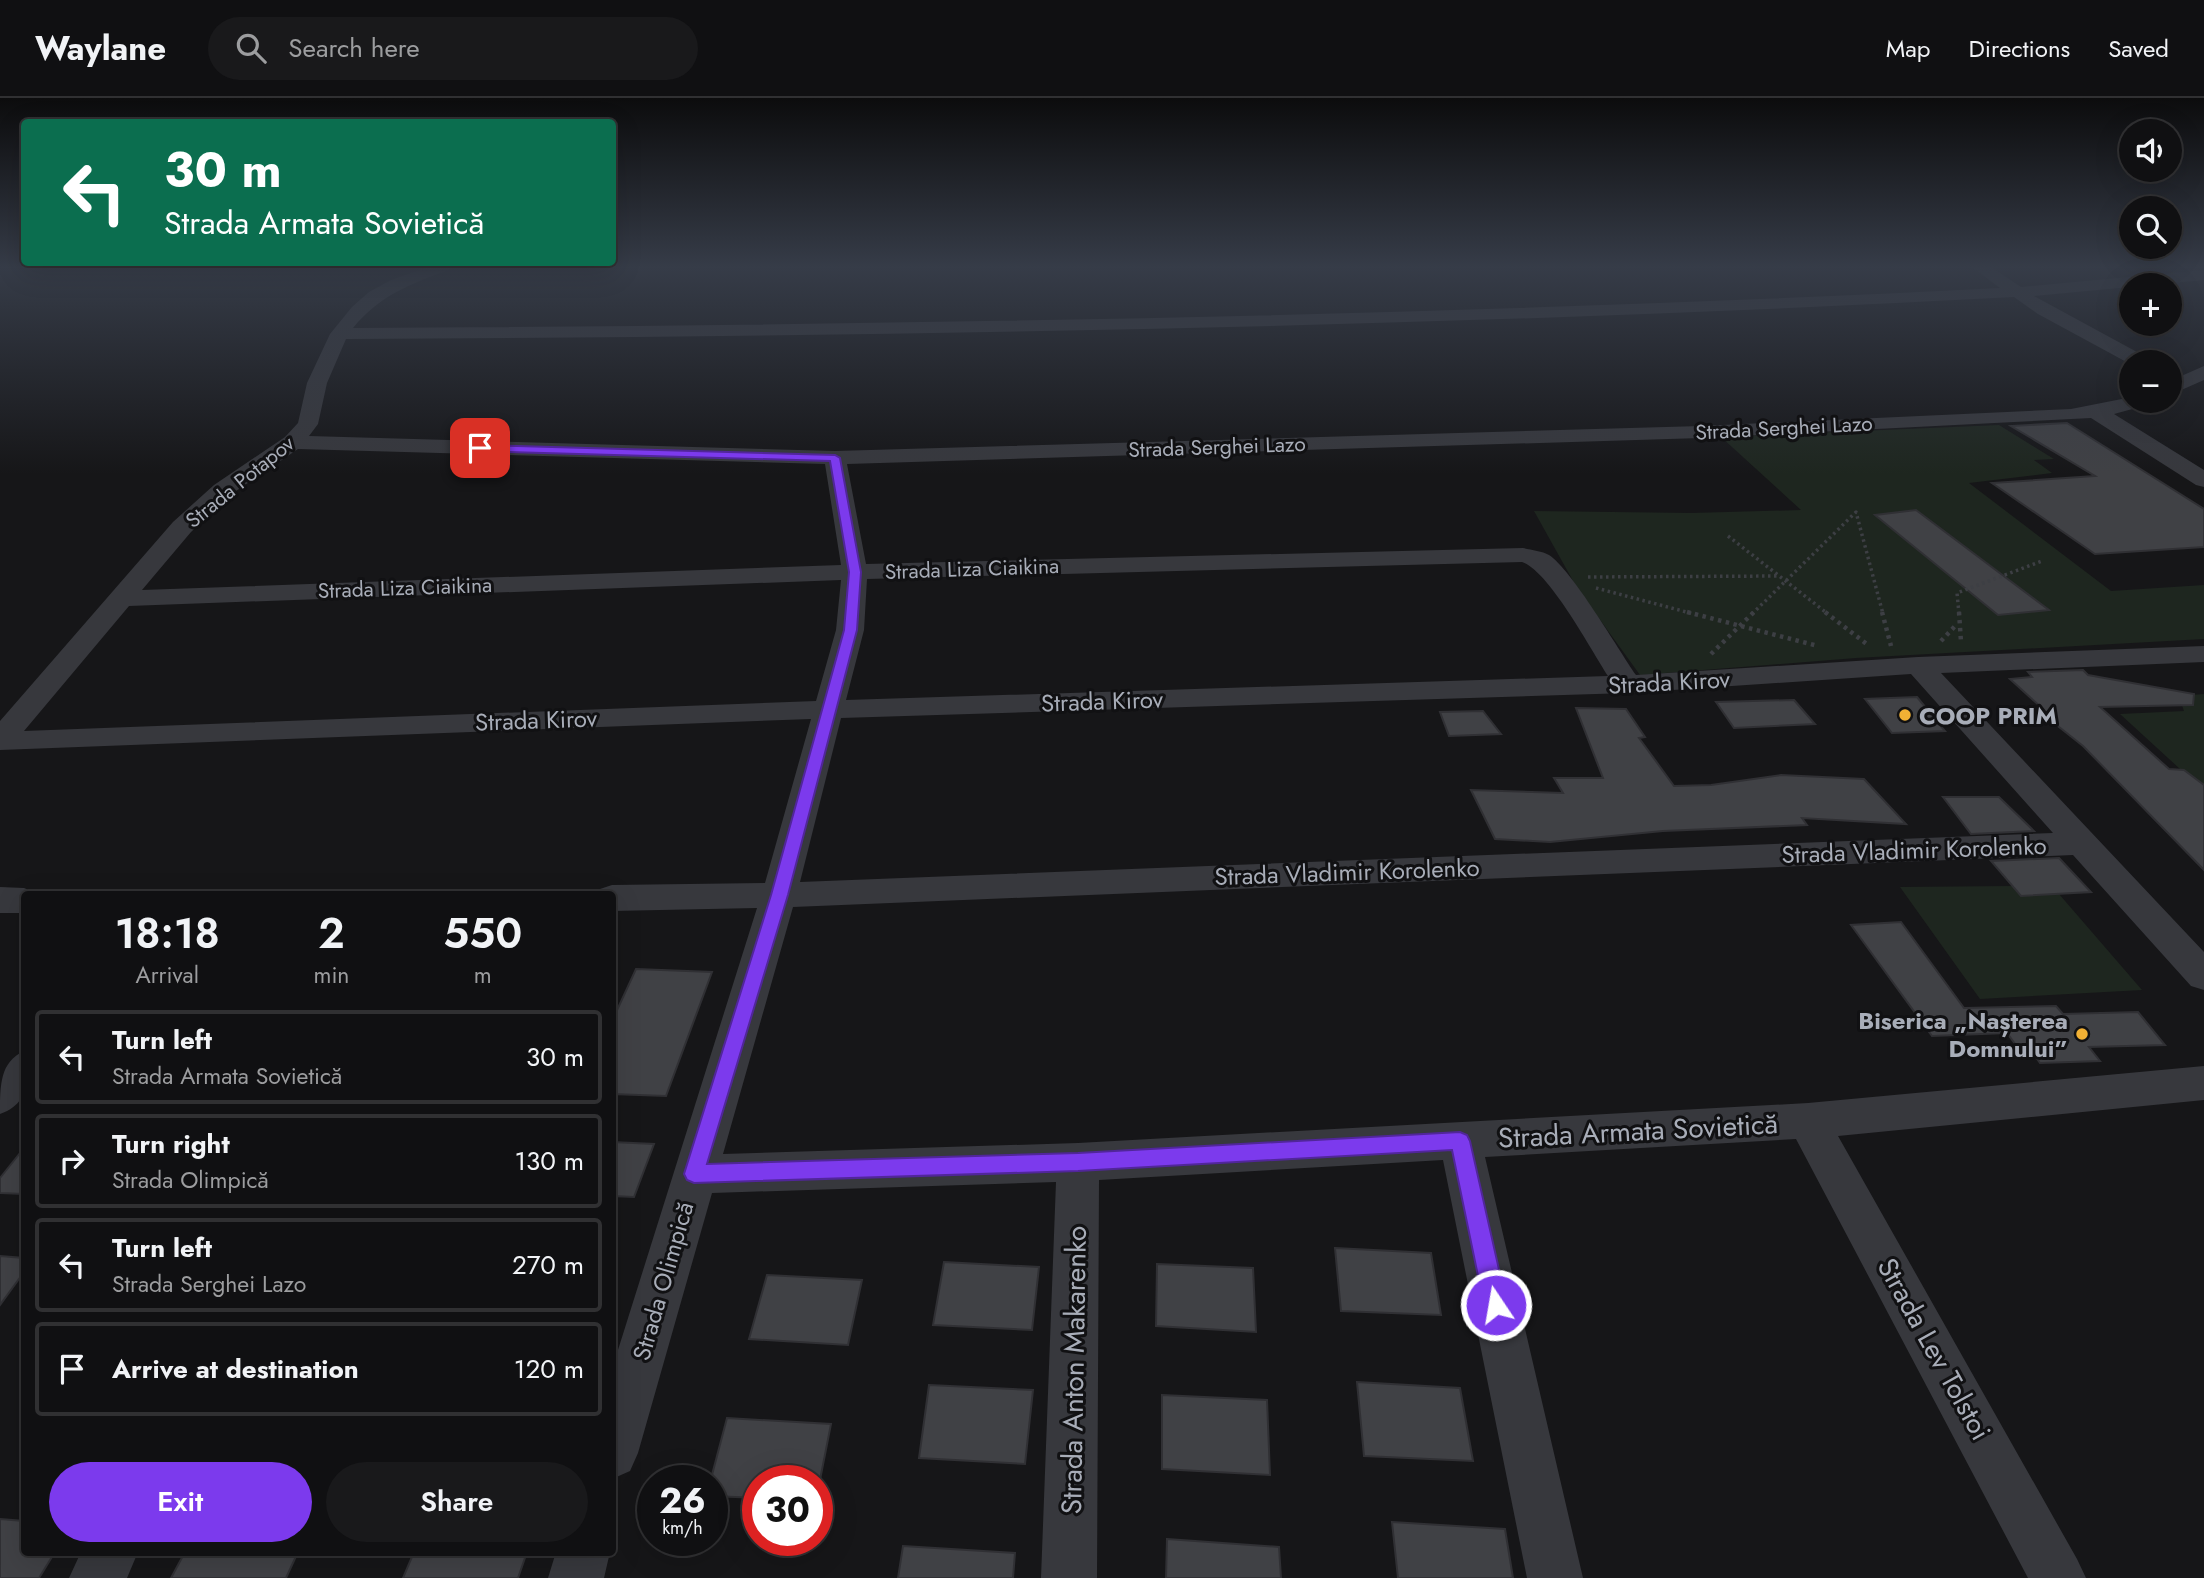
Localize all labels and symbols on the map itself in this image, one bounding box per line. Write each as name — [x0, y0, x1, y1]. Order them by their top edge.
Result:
street label: Strada Serghei Lazo — [1695, 408, 1873, 448]
pin — [450, 418, 510, 478]
street label: Strada Potapov — [179, 428, 301, 535]
street label: Strada Serghei Lazo — [1128, 429, 1306, 465]
street label: Strada Liza Ciaikina — [884, 551, 1060, 587]
street label: Strada Liza Ciaikina — [317, 570, 493, 606]
street label: Strada Kirov — [1607, 661, 1731, 703]
street label: Strada Kirov — [1040, 681, 1164, 721]
place label: COOP PRIM — [1919, 698, 2057, 733]
street label: Strada Kirov — [474, 700, 598, 740]
marker: COOP PRIM — [1897, 707, 1913, 723]
street label: Strada Vladimir Korolenko — [1781, 828, 2047, 872]
street label: Strada Vladimir Korolenko — [1214, 850, 1480, 894]
place label: Biserica „Nașterea Domnului” — [1858, 1003, 2068, 1066]
marker: Biserica „Nașterea Domnului” — [2074, 1026, 2090, 1042]
street label: Strada Armata Sovietică — [1497, 1103, 1779, 1159]
street label: Strada Olimpică — [624, 1198, 702, 1364]
street label: Strada Anton Makarenko — [1051, 1225, 1097, 1515]
street label: Strada Lev Tolstoi — [1867, 1250, 2001, 1448]
position arrow — [1459, 1268, 1533, 1342]
speed limit sign: 30 — [742, 1465, 833, 1556]

